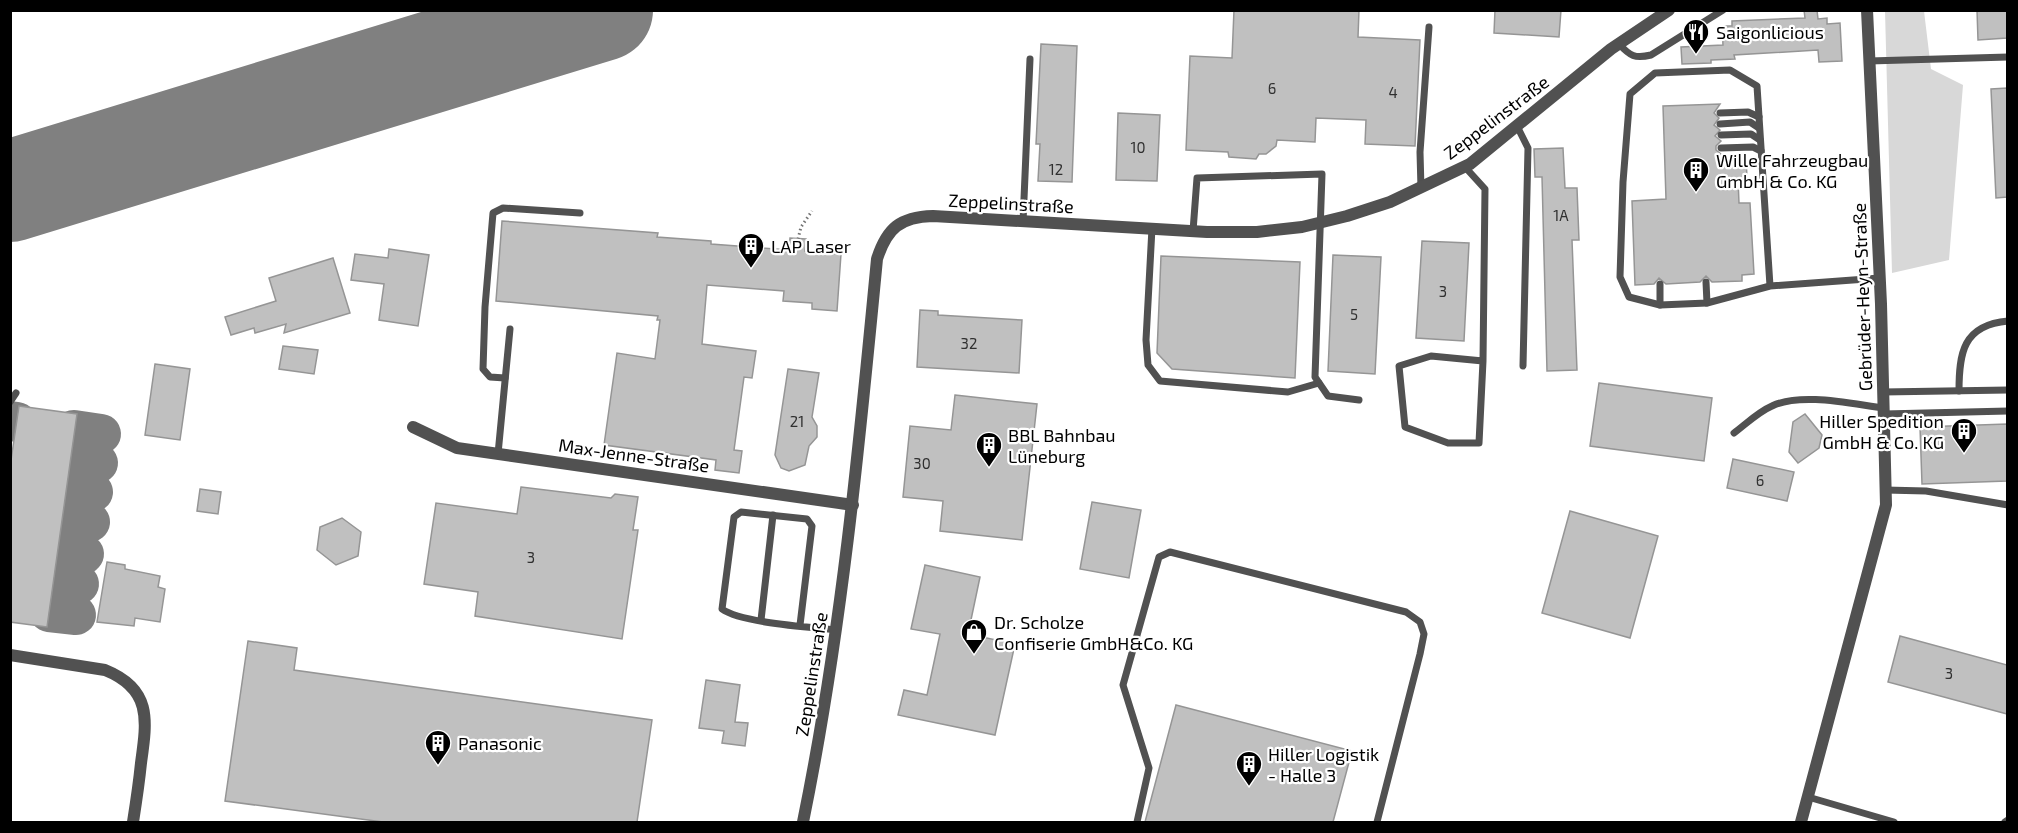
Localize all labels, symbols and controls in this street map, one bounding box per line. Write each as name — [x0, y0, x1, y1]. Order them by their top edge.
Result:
restaurant icon: Saigonlicious — [1681, 17, 1711, 55]
place label: Saigonlicious — [1716, 21, 1824, 43]
street label: Zeppelinstraße — [1439, 70, 1553, 164]
house number: 6 — [1268, 79, 1276, 97]
house number: 4 — [1388, 83, 1398, 101]
house number: 10 — [1130, 138, 1146, 156]
place label: Wille Fahrzeugbau GmbH & Co. KG — [1716, 149, 1868, 192]
building icon: Wille Fahrzeugbau GmbH & Co. KG — [1681, 155, 1711, 193]
house number: 12 — [1049, 160, 1063, 178]
street label: Zeppelinstraße — [948, 189, 1074, 217]
street label: Gebrüder-Heyn-Straße — [1848, 202, 1876, 392]
house number: 1A — [1553, 206, 1569, 224]
building icon: LAP Laser — [736, 231, 766, 269]
place label: LAP Laser — [771, 235, 851, 257]
house number: 3 — [1439, 282, 1447, 300]
house number: 5 — [1350, 305, 1358, 323]
house number: 32 — [961, 334, 977, 352]
place label: Hiller Spedition GmbH & Co. KG — [1819, 410, 1944, 453]
house number: 21 — [790, 412, 804, 430]
building icon: Hiller Spedition GmbH & Co. KG — [1949, 416, 1979, 454]
place label: BBL Bahnbau Lüneburg — [1008, 424, 1116, 467]
building icon: BBL Bahnbau Lüneburg — [974, 430, 1004, 468]
street label: Max-Jenne-Straße — [557, 434, 711, 476]
house number: 30 — [913, 454, 931, 472]
house number: 6 — [1756, 471, 1764, 489]
house number: 3 — [527, 548, 535, 566]
street label: Zeppelinstraße — [790, 610, 832, 738]
place label: Dr. Scholze Confiserie GmbH&Co. KG — [994, 611, 1193, 654]
shop icon: Dr. Scholze Confiserie GmbH&Co. KG — [959, 617, 989, 655]
house number: 3 — [1945, 664, 1953, 682]
building icon: Panasonic — [423, 728, 453, 766]
place label: Panasonic — [458, 732, 542, 754]
place label: Hiller Logistik - Halle 3 — [1268, 743, 1379, 786]
building icon: Hiller Logistik - Halle 3 — [1234, 749, 1264, 787]

